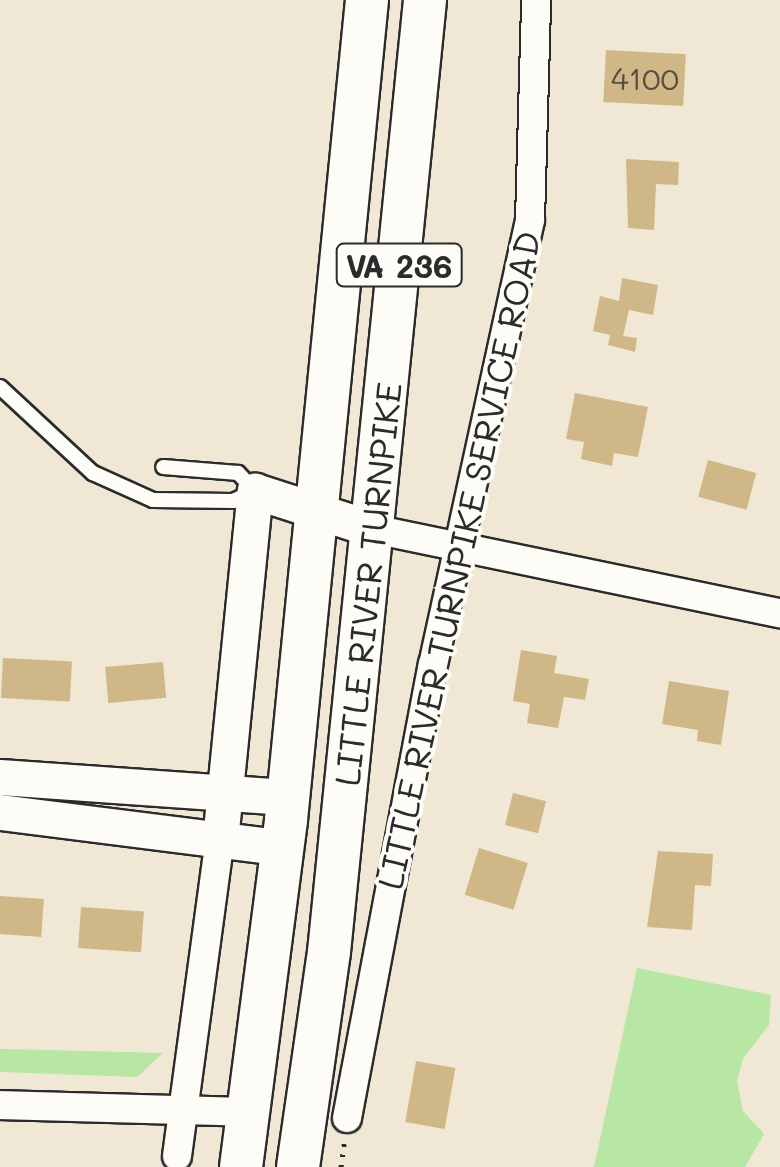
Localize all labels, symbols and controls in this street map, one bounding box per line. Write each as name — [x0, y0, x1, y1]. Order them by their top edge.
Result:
house number: 4100 — [611, 60, 679, 96]
street label: LITTLE RIVER TURNPIKE SERVICE ROAD — [368, 227, 548, 893]
road number: VA 236 — [334, 238, 464, 292]
street label: LITTLE RIVER TURNPIKE — [325, 380, 409, 788]

